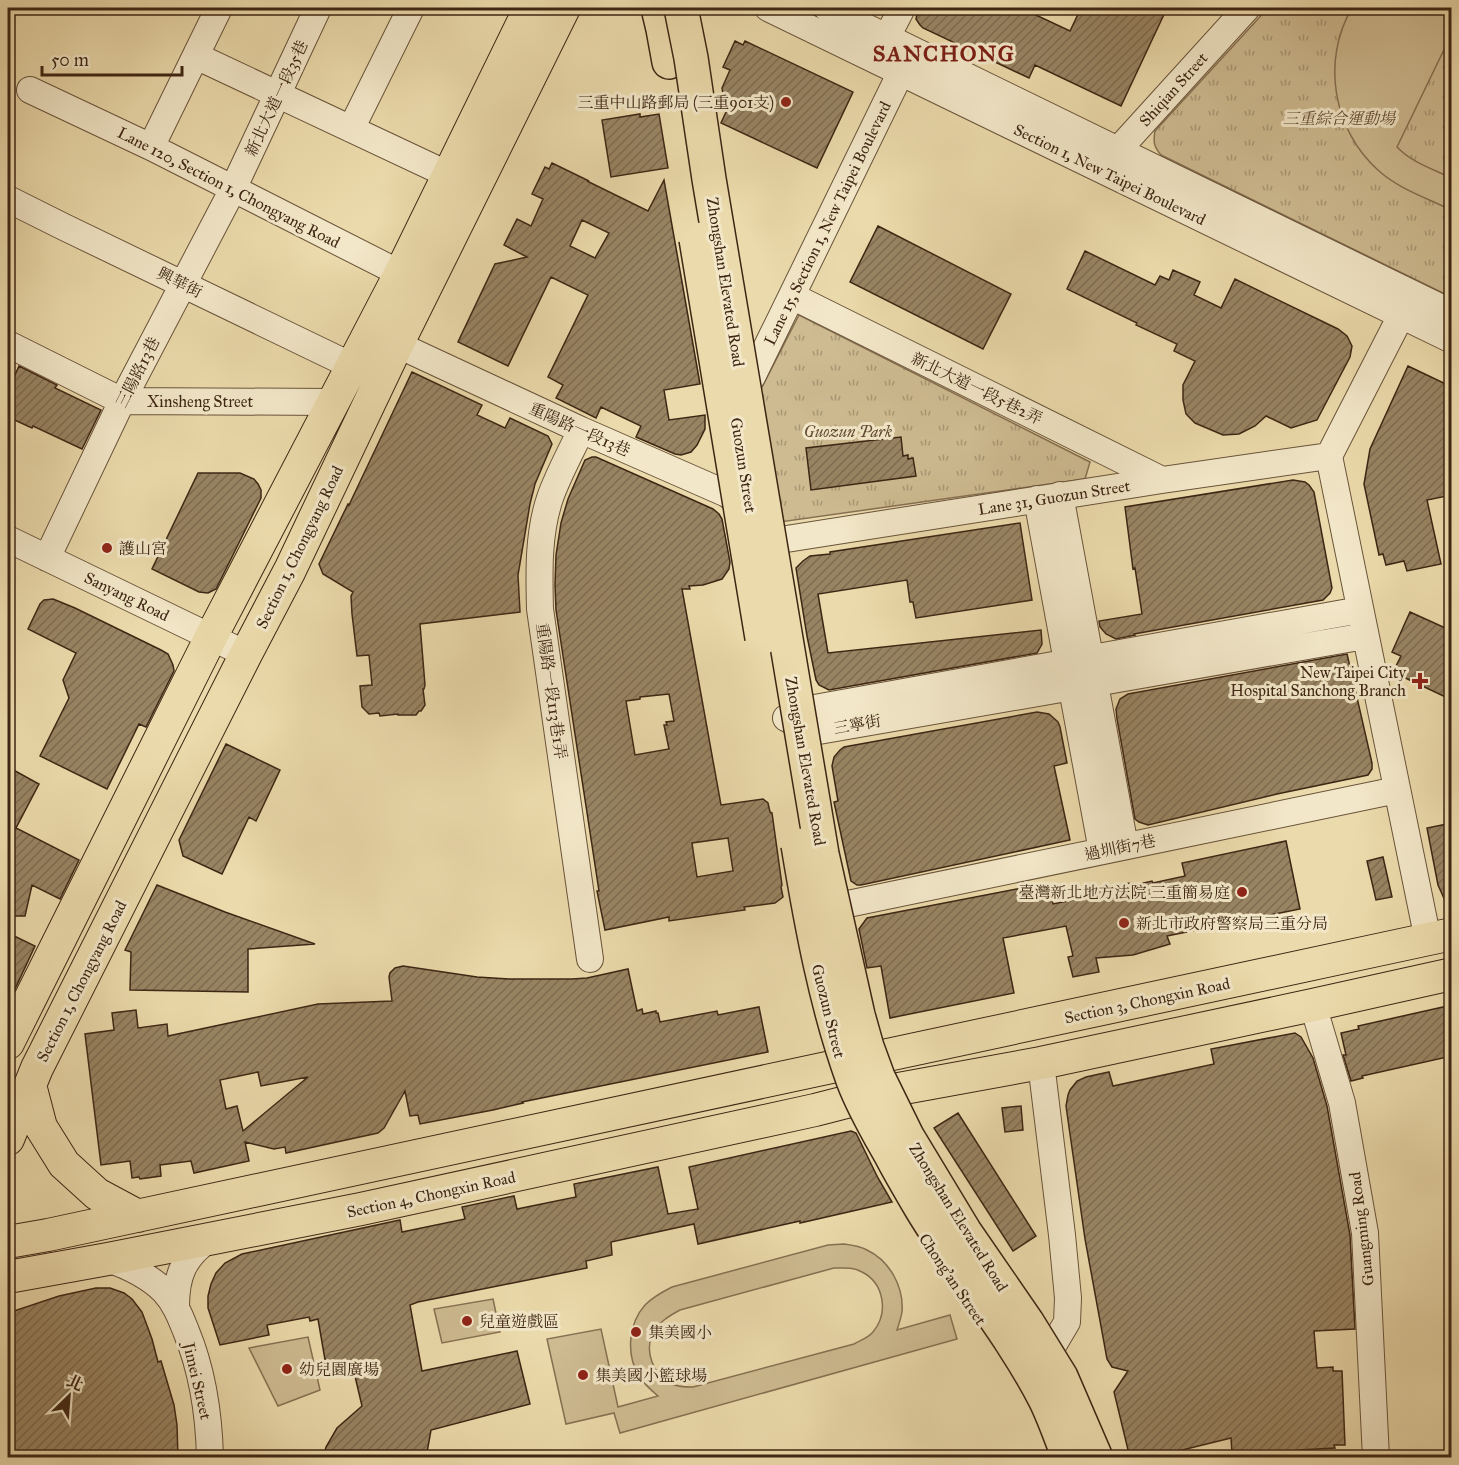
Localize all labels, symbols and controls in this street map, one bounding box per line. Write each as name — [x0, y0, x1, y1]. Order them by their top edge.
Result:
street label: 新北大道一段35巷 — [241, 37, 312, 159]
scale bar — [42, 39, 182, 77]
district label: SANCHONG — [873, 40, 1015, 67]
street label: Shiqian Street — [1135, 48, 1213, 131]
text: 50 m — [51, 49, 89, 71]
place label: 三重中山路郵局 (三重901支) — [578, 93, 774, 113]
marker: 三重中山路郵局 (三重901支) — [779, 95, 793, 109]
street label: Lane 15, Section 1, New Taipei Boulevard — [760, 98, 895, 348]
park label: 三重綜合運動場 — [1283, 109, 1397, 128]
street label: Section 1, New Taipei Boulevard — [1011, 120, 1209, 229]
street label: Lane 120, Section 1, Chongyang Road — [114, 123, 343, 253]
street label: Zhongshan Elevated Road — [702, 196, 748, 368]
street label: 興華街 — [154, 263, 206, 302]
street label: 三陽路13巷 — [112, 334, 163, 411]
street label: 新北大道一段5巷2弄 — [908, 348, 1045, 428]
street label: Xinsheng Street — [147, 392, 253, 412]
street label: 重陽路一段13巷 — [526, 399, 633, 460]
street label: Guozun Street — [727, 416, 760, 514]
park label: Guozun Park — [804, 422, 892, 441]
street label: Section 1, Chongyang Road — [252, 463, 348, 632]
street label: Lane 31, Guozun Street — [977, 476, 1132, 519]
place label: 護山宮 — [119, 539, 167, 558]
marker: 護山宮 — [100, 541, 114, 555]
street label: Sanyang Road — [81, 568, 172, 626]
street label: 重陽路一段113巷1弄 — [533, 622, 570, 760]
place label: New Taipei City Hospital Sanchong Branch — [1230, 663, 1406, 701]
marker: New Taipei City Hospital Sanchong Branch — [1411, 672, 1429, 690]
street label: Zhongshan Elevated Road — [780, 675, 830, 847]
street label: 三寧街 — [832, 711, 882, 738]
street label: 過圳街7巷 — [1083, 831, 1158, 864]
place label: 臺灣新北地方法院 三重簡易庭 — [1019, 883, 1230, 902]
marker: 臺灣新北地方法院 三重簡易庭 — [1235, 885, 1249, 899]
street label: Section 1, Chongyang Road — [32, 897, 131, 1066]
place label: 新北市政府警察局三重分局 — [1136, 914, 1328, 933]
marker: 新北市政府警察局三重分局 — [1117, 916, 1131, 930]
street label: Guozun Street — [808, 962, 849, 1060]
street label: Section 3, Chongxin Road — [1063, 974, 1232, 1028]
street label: Zhongshan Elevated Road — [904, 1140, 1012, 1295]
street label: Section 4, Chongxin Road — [345, 1167, 517, 1223]
street label: Guangming Road — [1345, 1171, 1379, 1287]
street label: Chong'an Street — [914, 1230, 990, 1330]
place label: 兒童遊戲區 — [479, 1312, 559, 1331]
marker: 兒童遊戲區 — [460, 1314, 474, 1328]
place label: 集美國小 — [648, 1323, 712, 1342]
marker: 集美國小 — [629, 1325, 643, 1339]
street label: Jimei Street — [178, 1339, 216, 1422]
place label: 幼兒園廣場 — [299, 1360, 379, 1379]
marker: 幼兒園廣場 — [280, 1362, 294, 1376]
north arrow — [39, 1366, 99, 1426]
place label: 集美國小籃球場 — [595, 1366, 707, 1385]
marker: 集美國小籃球場 — [576, 1368, 590, 1382]
text: 北 — [64, 1371, 86, 1395]

